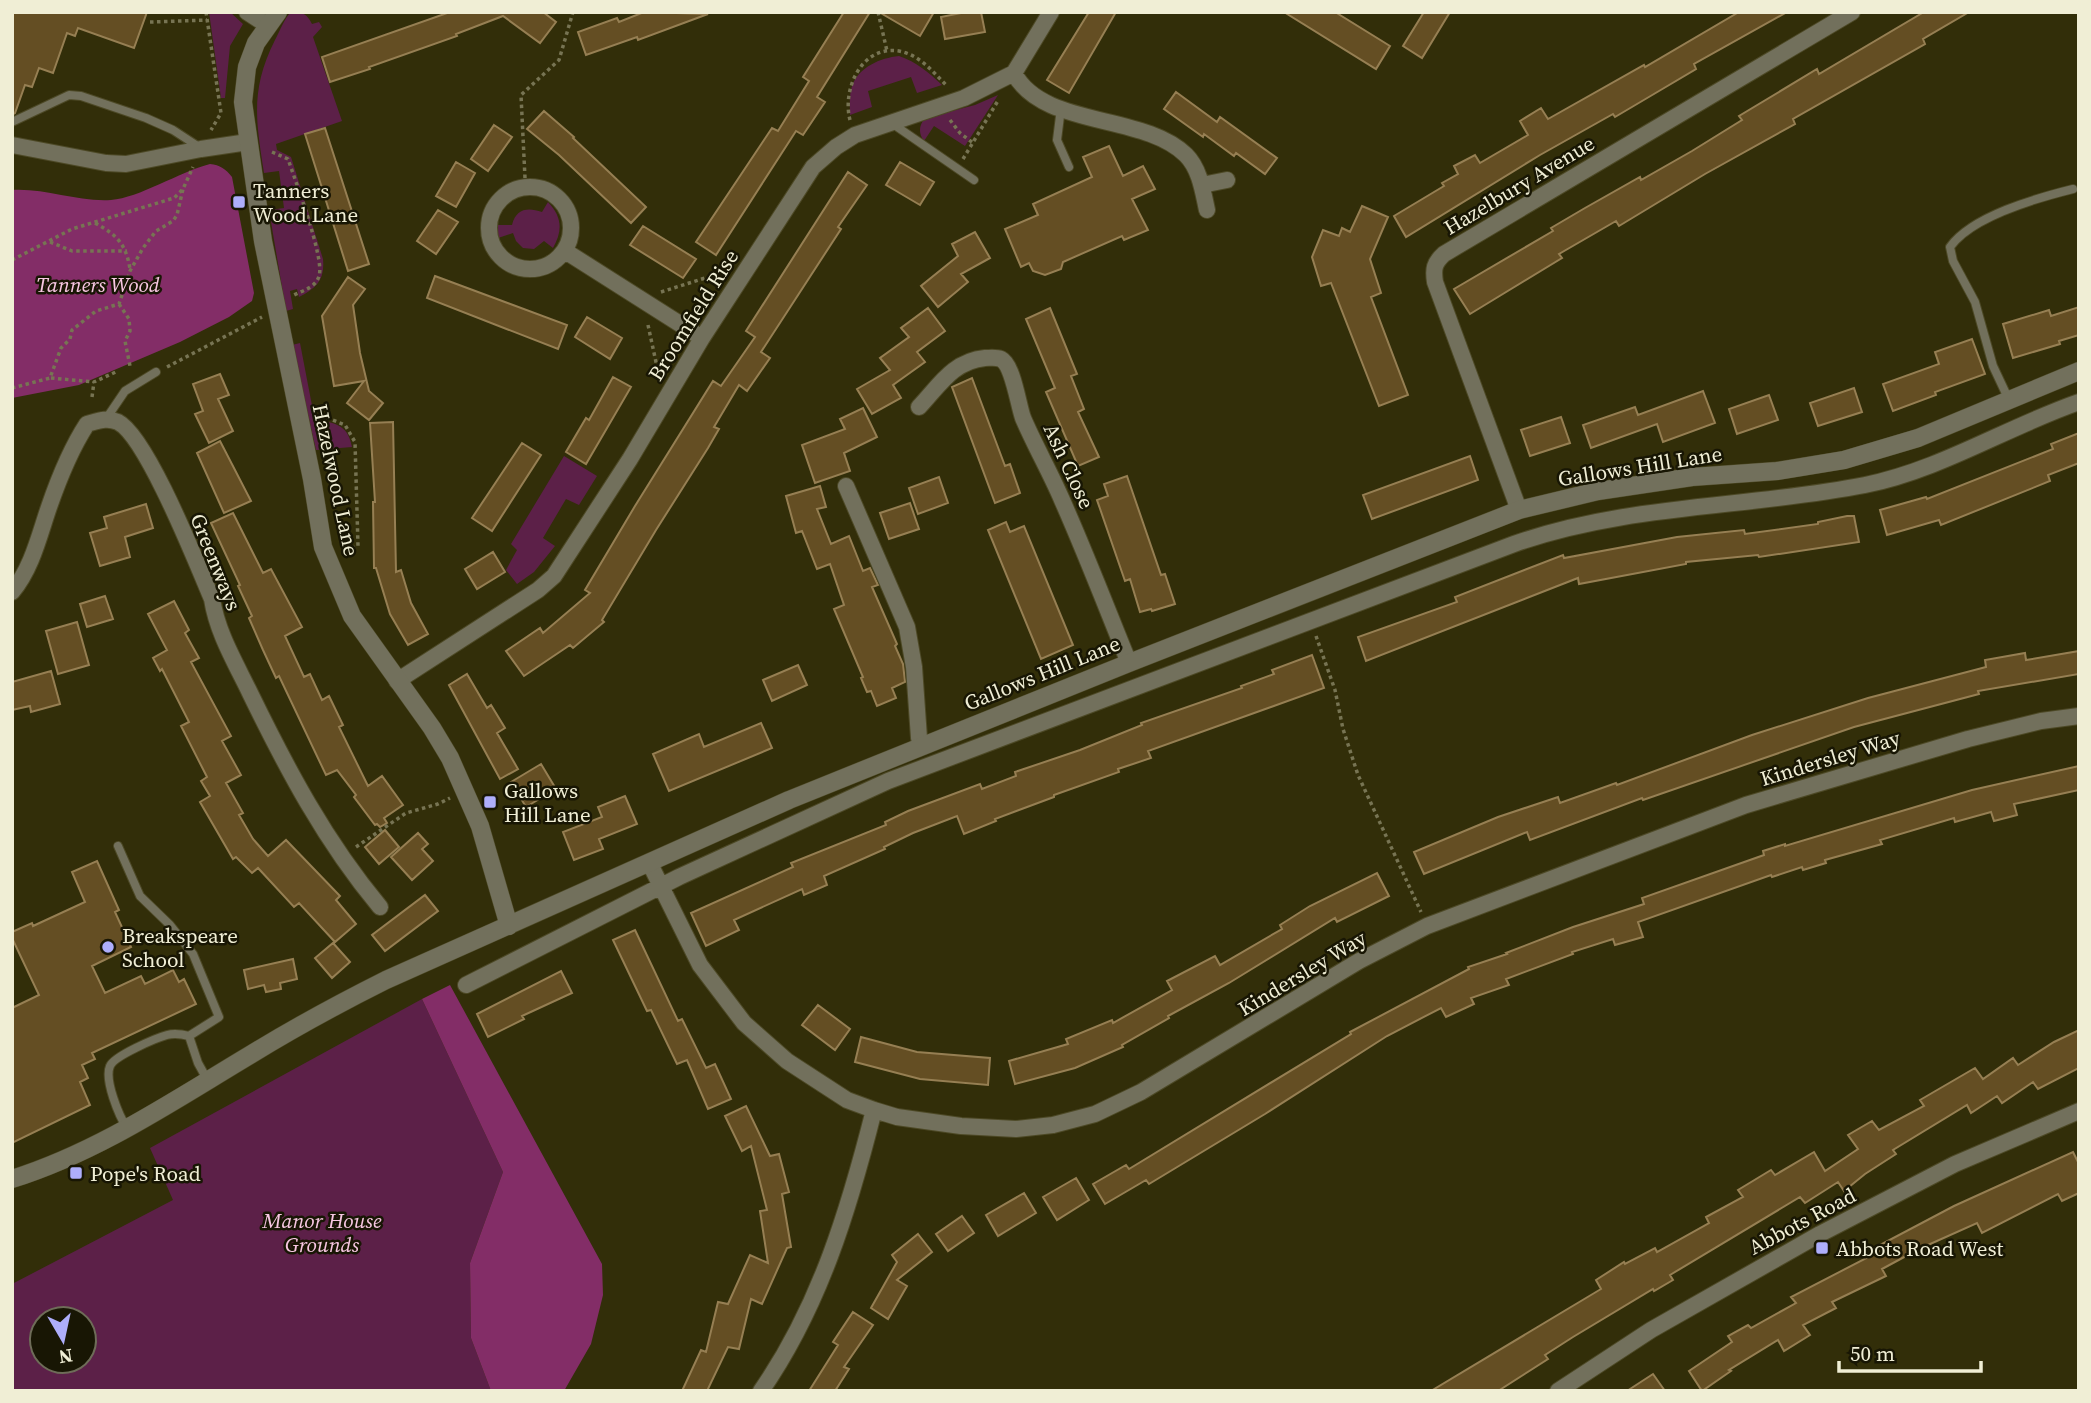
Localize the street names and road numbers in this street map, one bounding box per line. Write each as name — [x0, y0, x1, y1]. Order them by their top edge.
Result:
street label: Hazelbury Avenue — [1438, 129, 1600, 241]
street label: Broomfield Rise — [641, 244, 745, 386]
street label: Hazelwood Lane — [306, 401, 366, 559]
street label: Ash Close — [1037, 419, 1101, 513]
street label: Gallows Hill Lane — [1556, 439, 1724, 493]
street label: Greenways — [183, 509, 249, 615]
street label: Gallows Hill Lane — [960, 629, 1124, 717]
street label: Kindersley Way — [1756, 723, 1904, 793]
street label: Kindersley Way — [1232, 923, 1372, 1023]
street label: Abbots Road — [1743, 1181, 1861, 1261]

